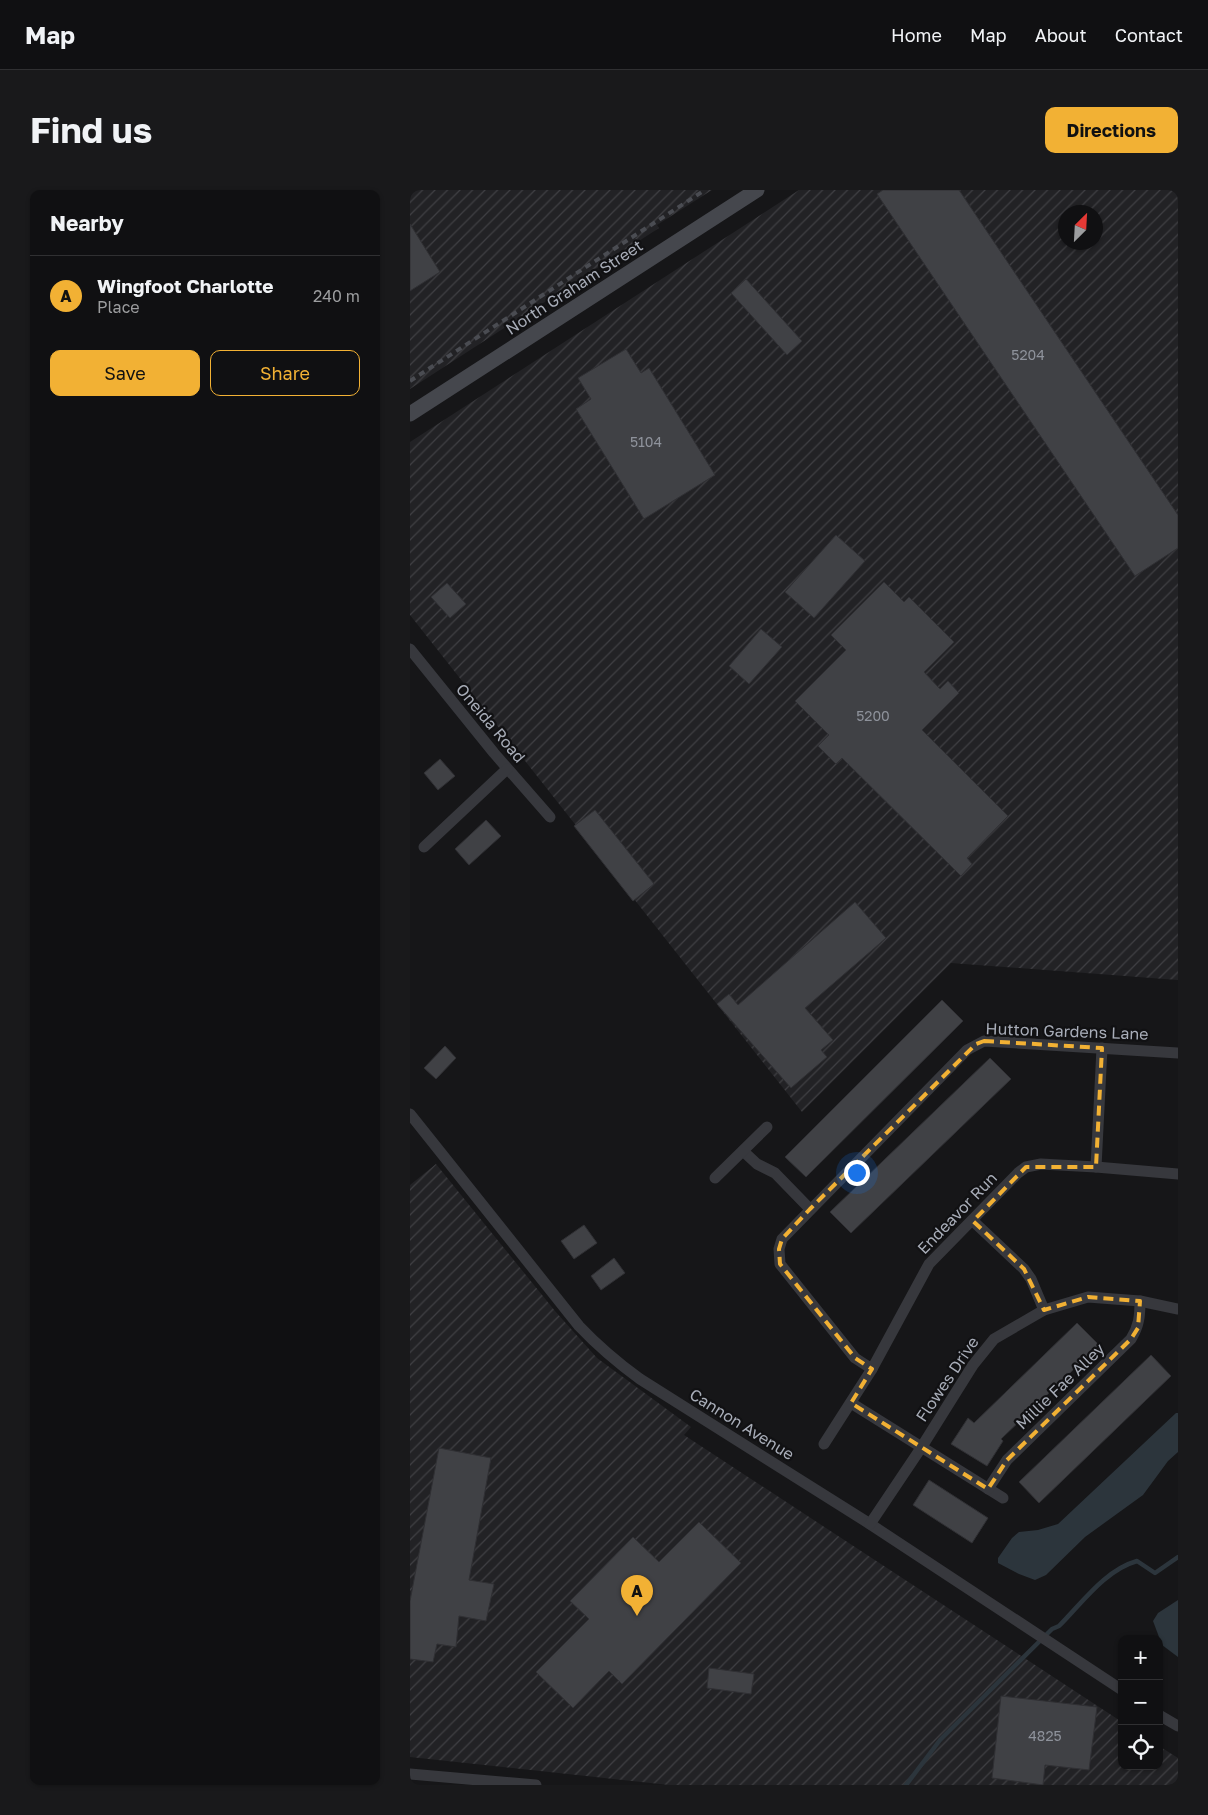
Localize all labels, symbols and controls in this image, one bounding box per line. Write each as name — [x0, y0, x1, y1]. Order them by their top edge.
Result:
text: Map — [25, 20, 75, 49]
text: Home — [891, 24, 942, 46]
text: Map — [970, 24, 1007, 46]
text: About — [1035, 24, 1087, 46]
text: Contact — [1115, 24, 1183, 46]
button: Directions — [1045, 107, 1178, 153]
text: Find us — [30, 109, 152, 151]
north arrow — [1058, 205, 1103, 250]
text: Nearby — [50, 210, 124, 236]
street label: North Graham Street — [502, 235, 646, 339]
text: Wingfoot Charlotte — [97, 274, 274, 297]
text: A — [60, 286, 72, 306]
text: 240 m — [313, 286, 360, 306]
text: Place — [97, 297, 140, 317]
house number: 5204 — [1011, 346, 1045, 363]
button: Save — [50, 350, 200, 396]
button: Share — [210, 350, 360, 396]
house number: 5104 — [630, 433, 662, 450]
street label: Oneida Road — [452, 679, 530, 767]
house number: 5200 — [856, 707, 890, 724]
street label: Hutton Gardens Lane — [985, 1018, 1149, 1044]
your location — [844, 1160, 870, 1186]
street label: Endeavor Run — [913, 1168, 1001, 1258]
street label: Flowes Drive — [911, 1333, 983, 1425]
street label: Millie Fae Alley — [1011, 1339, 1109, 1433]
street label: Cannon Avenue — [686, 1384, 798, 1464]
pin: A — [621, 1575, 653, 1616]
map controls — [1118, 1635, 1163, 1770]
button: + — [1118, 1635, 1163, 1680]
button: − — [1118, 1680, 1163, 1725]
button: locate — [1118, 1725, 1163, 1770]
house number: 4825 — [1028, 1727, 1062, 1744]

